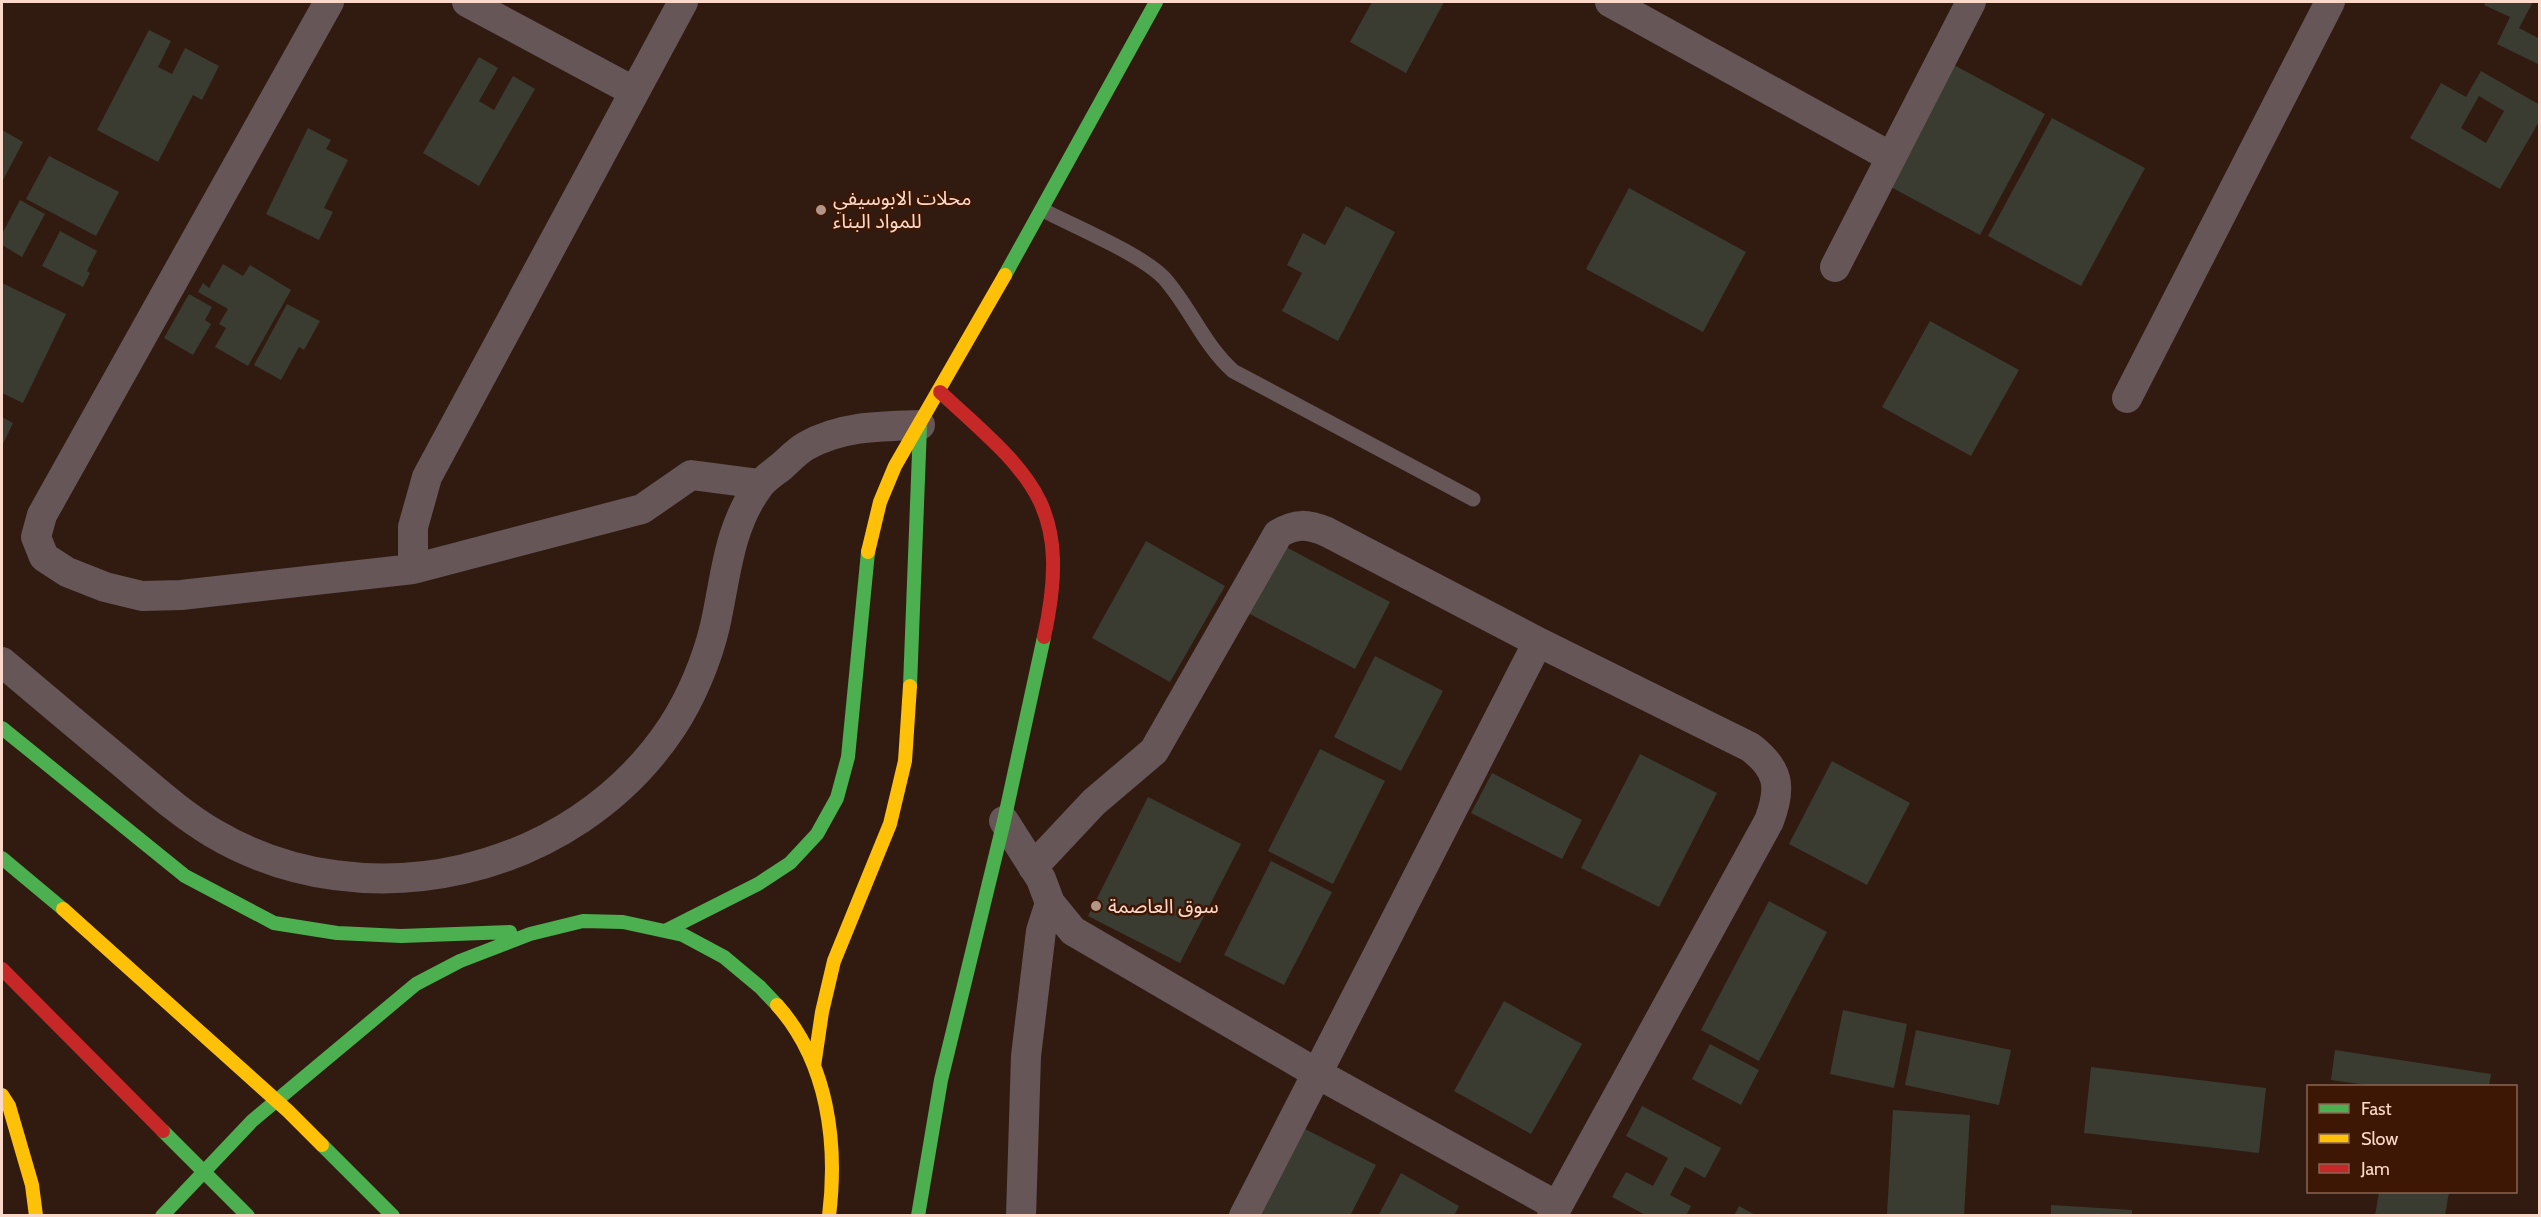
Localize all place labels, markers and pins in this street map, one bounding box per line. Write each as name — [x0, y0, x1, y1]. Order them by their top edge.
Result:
place label: محلات الابوسيفي للمواد البناء — [833, 186, 972, 233]
marker: محلات الابوسيفي للمواد البناء — [814, 203, 828, 217]
place label: سوق العاصمة — [1108, 894, 1219, 918]
marker: سوق العاصمة — [1089, 899, 1103, 913]

